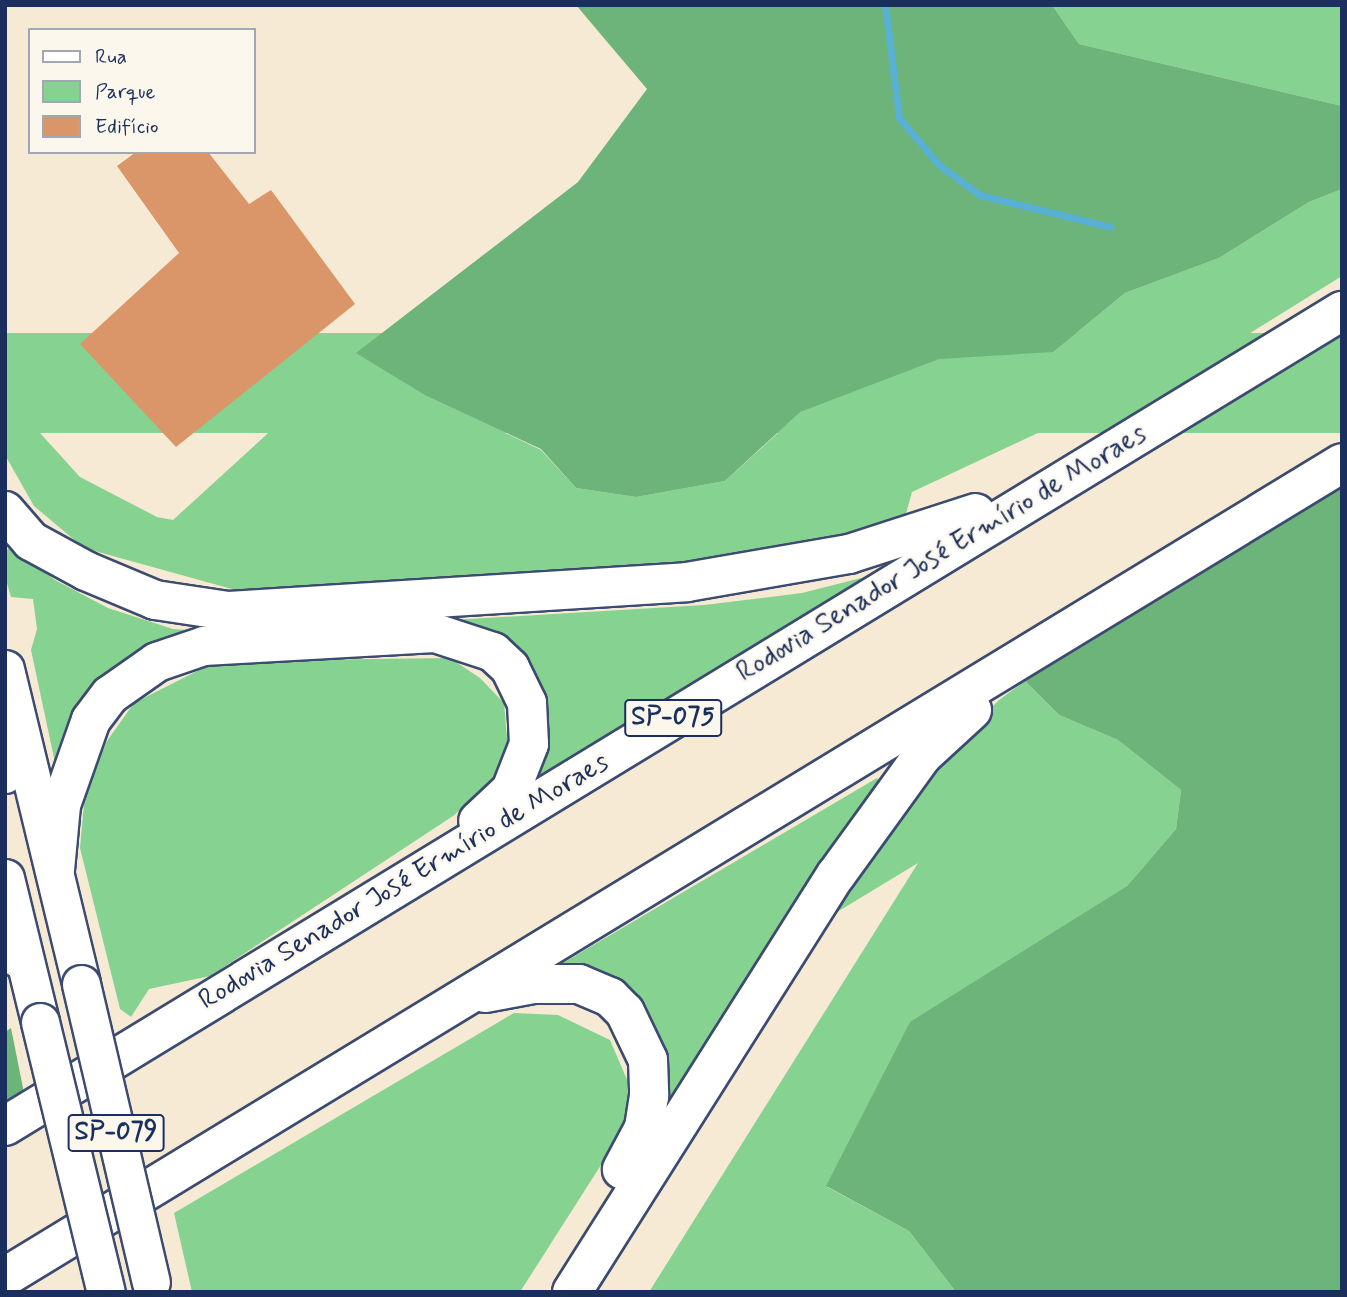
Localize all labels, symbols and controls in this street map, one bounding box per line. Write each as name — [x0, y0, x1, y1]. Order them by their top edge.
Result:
legend — [28, 28, 256, 154]
text: Rua — [95, 43, 127, 71]
text: Parque — [95, 78, 155, 106]
text: Edifício — [95, 113, 159, 141]
street label: Rodovia Senador José Ermírio de Moraes — [731, 418, 1153, 690]
road number: SP-075 — [624, 696, 722, 740]
street label: Rodovia Senador José Ermírio de Moraes — [193, 746, 615, 1018]
road number: SP-079 — [67, 1110, 165, 1156]

